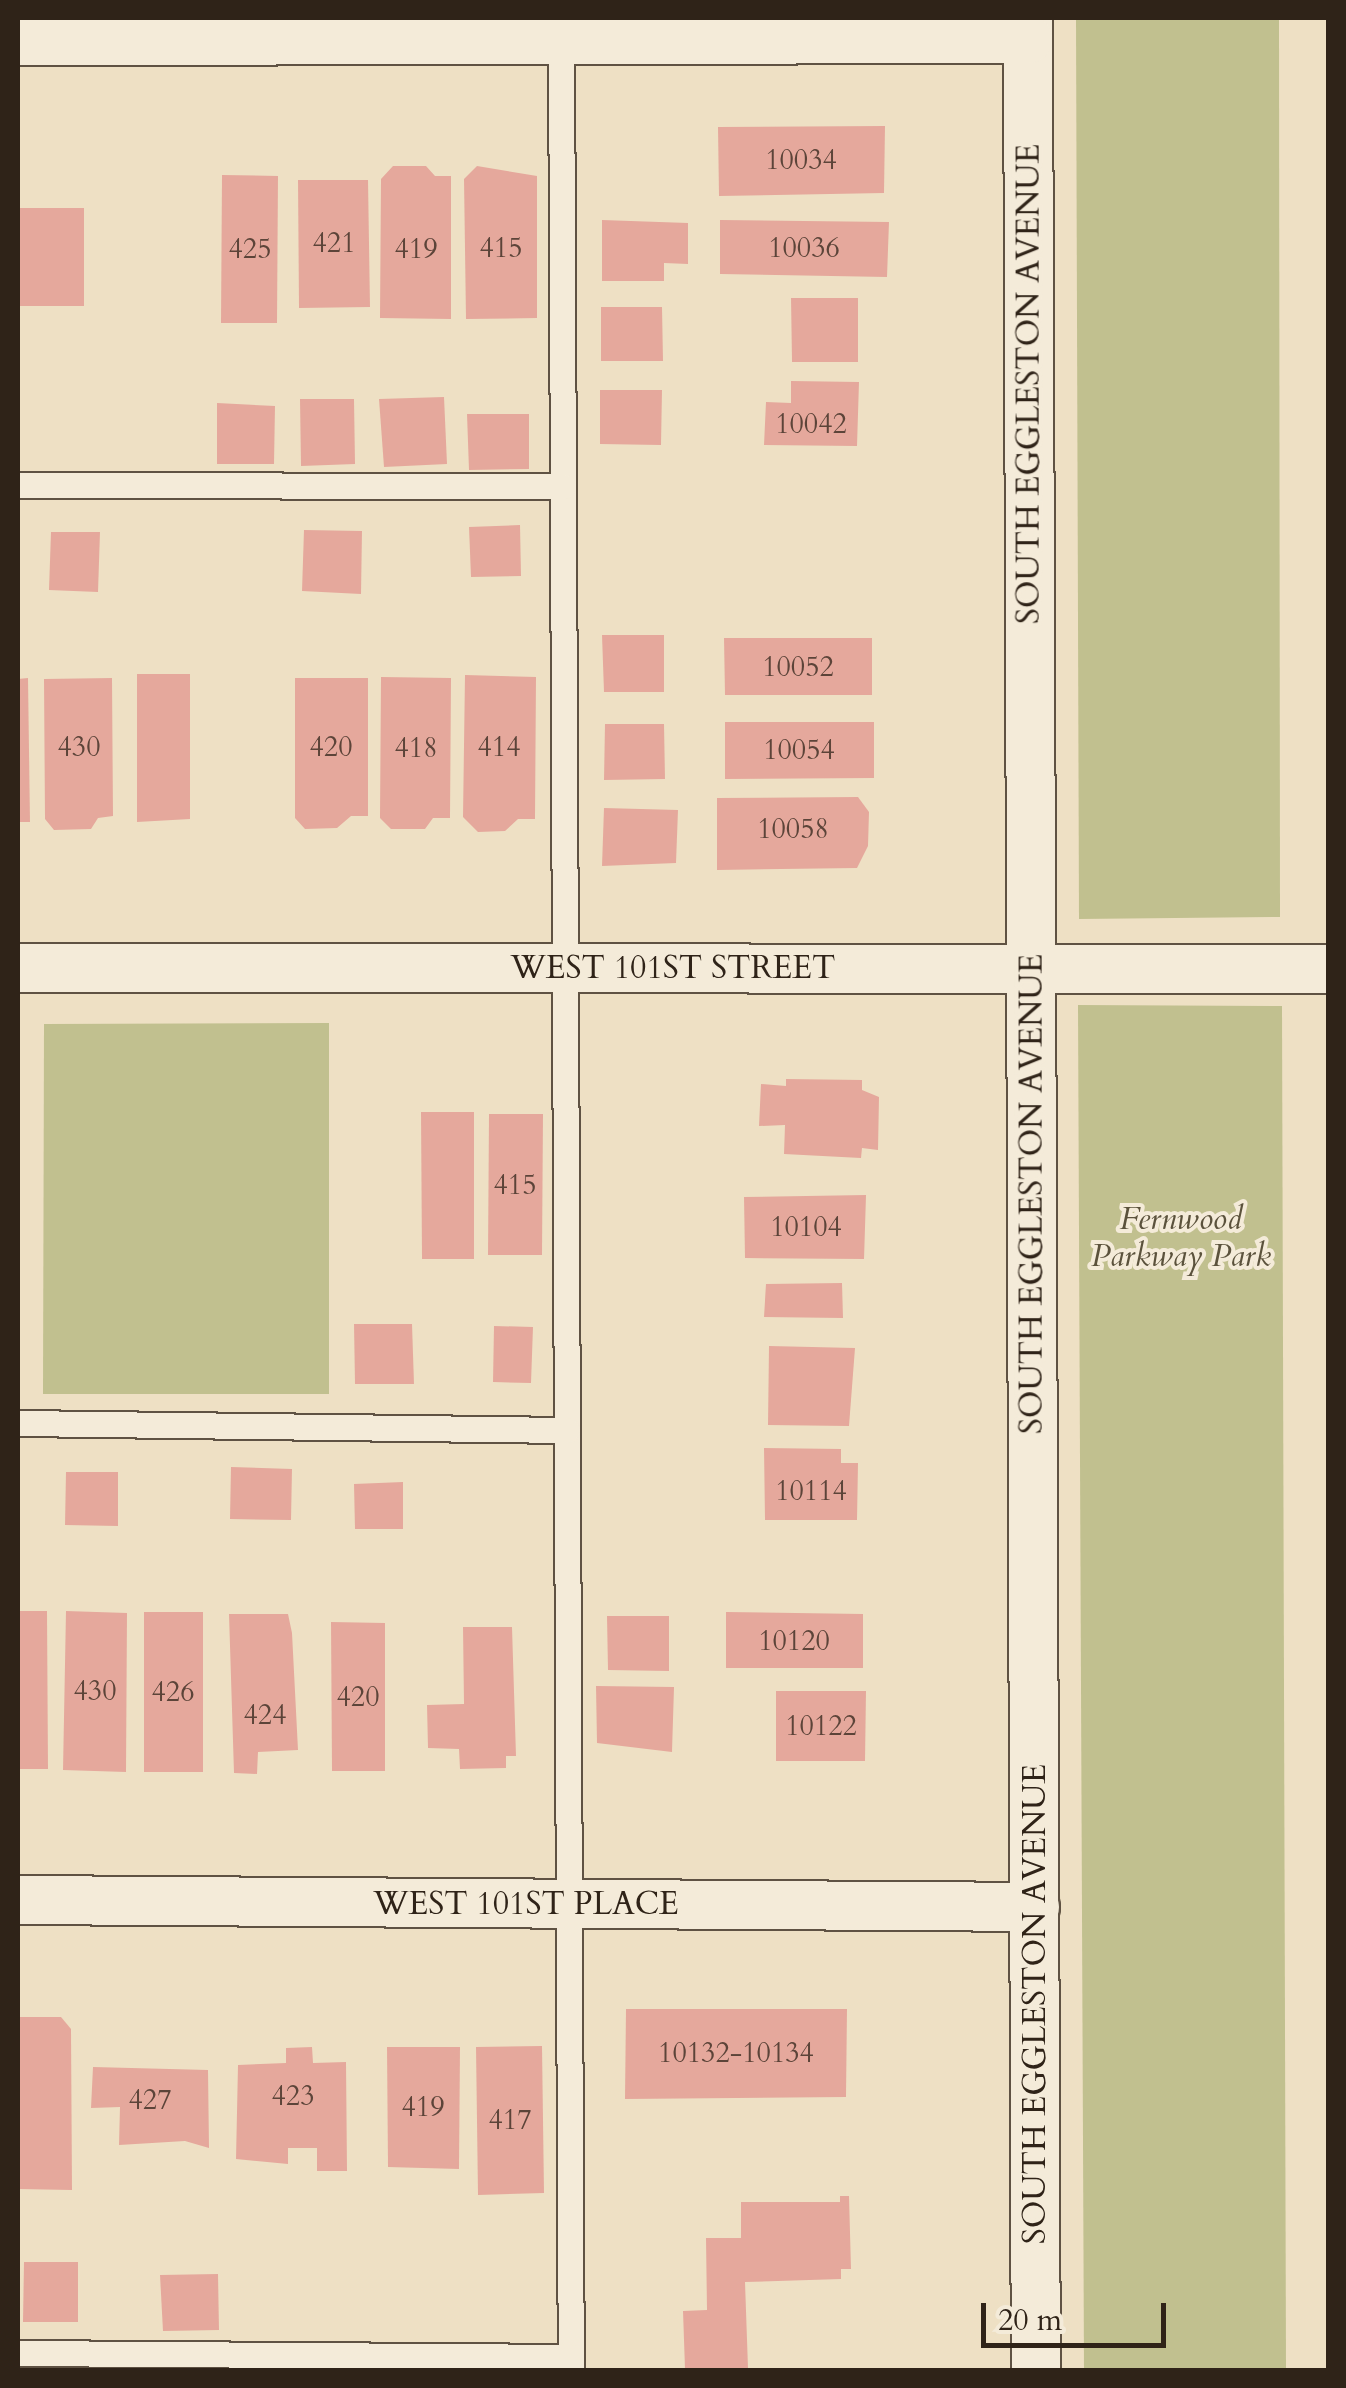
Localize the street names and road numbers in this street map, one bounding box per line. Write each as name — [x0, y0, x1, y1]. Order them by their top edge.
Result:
street label: SOUTH EGGLESTON AVENUE — [1010, 144, 1048, 624]
street label: WEST 101ST STREET — [510, 949, 836, 987]
street label: SOUTH EGGLESTON AVENUE — [1013, 954, 1051, 1434]
street label: SOUTH EGGLESTON AVENUE — [1016, 1764, 1054, 2244]
street label: WEST 101ST PLACE — [373, 1885, 679, 1923]

